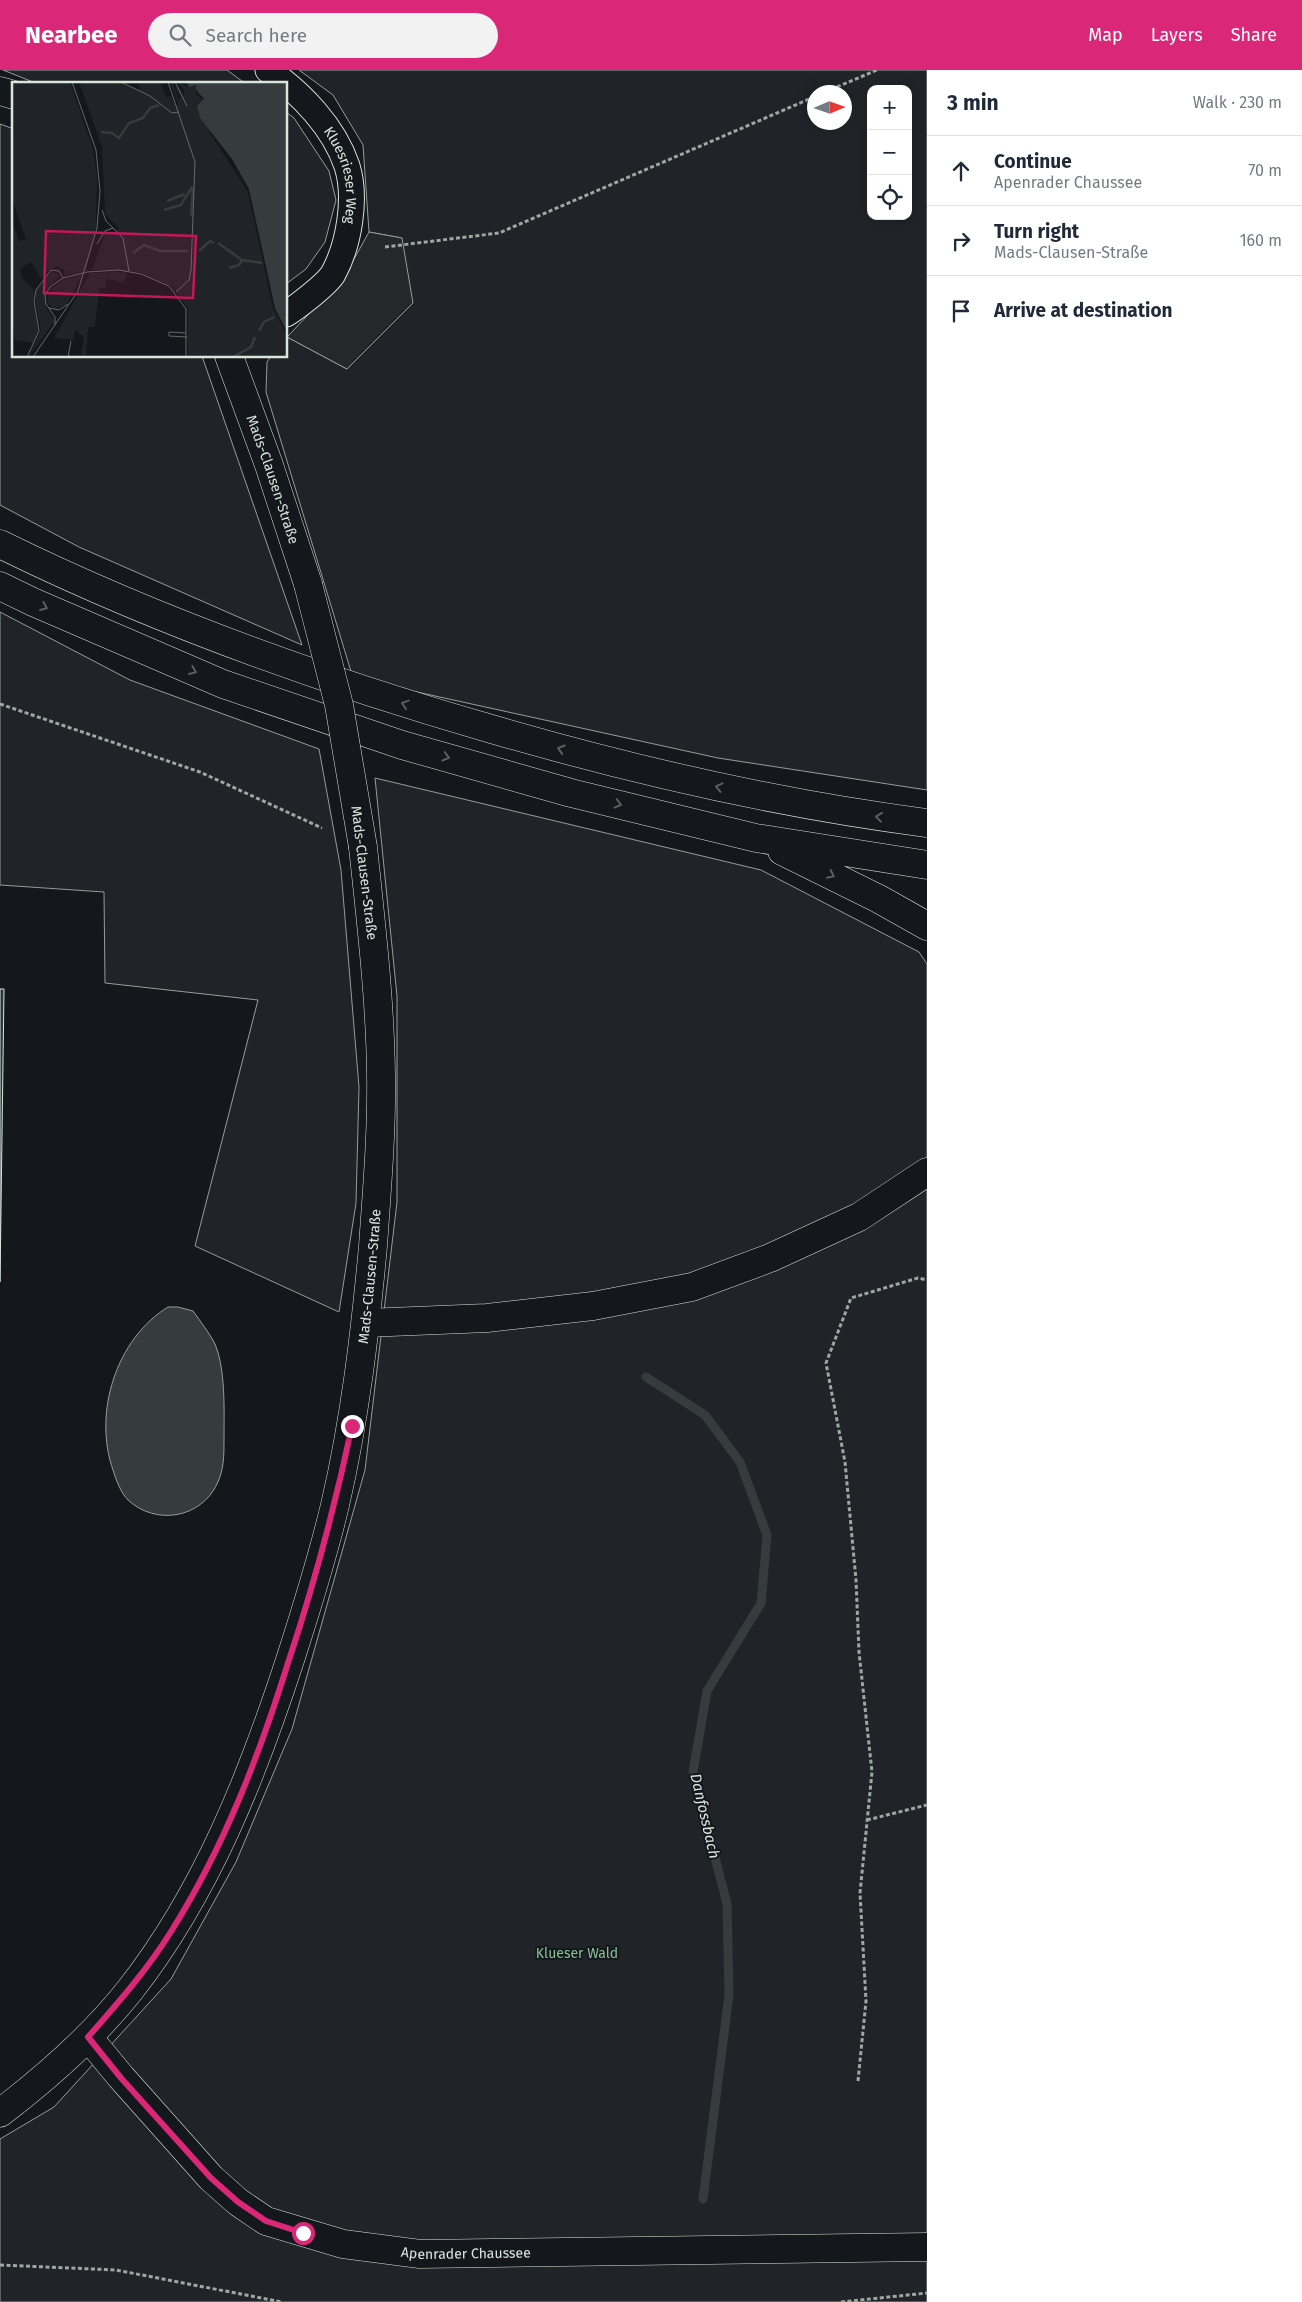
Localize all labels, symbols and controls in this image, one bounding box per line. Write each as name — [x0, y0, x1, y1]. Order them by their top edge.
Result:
search box — [148, 13, 498, 58]
text: Nearbee — [25, 21, 118, 49]
icon: search — [166, 21, 194, 49]
text: Search here — [206, 24, 307, 47]
text: Map — [1088, 24, 1123, 46]
text: Layers — [1151, 24, 1203, 46]
text: Share — [1231, 24, 1277, 46]
inset map — [12, 82, 288, 358]
north arrow — [807, 85, 852, 130]
map controls — [867, 85, 912, 220]
button: + — [867, 85, 912, 130]
text: 3 min — [947, 90, 999, 116]
text: Walk · 230 m — [1193, 93, 1282, 112]
street label: Kluesrieser Weg — [320, 123, 360, 226]
button: − — [867, 130, 912, 175]
text: Continue — [994, 150, 1072, 173]
icon: ahead — [947, 157, 975, 185]
text: 70 m — [1248, 161, 1282, 180]
text: Apenrader Chaussee — [994, 173, 1142, 192]
button: locate — [867, 175, 912, 220]
text: Turn right — [994, 220, 1079, 243]
icon: right — [947, 227, 975, 255]
text: 160 m — [1240, 231, 1282, 250]
text: Mads-Clausen-Straße — [994, 243, 1148, 262]
icon: arrive — [947, 297, 975, 325]
text: Arrive at destination — [994, 299, 1173, 322]
street label: Mads-Clausen-Straße — [243, 413, 303, 546]
one-way arrow — [39, 601, 48, 612]
one-way arrow — [188, 665, 197, 675]
one-way arrow — [401, 699, 410, 709]
one-way arrow — [557, 745, 566, 755]
one-way arrow — [442, 752, 450, 762]
one-way arrow — [715, 782, 723, 793]
one-way arrow — [614, 798, 623, 809]
street label: Mads-Clausen-Straße — [347, 805, 381, 941]
one-way arrow — [874, 812, 882, 823]
one-way arrow — [826, 869, 835, 879]
street label: Mads-Clausen-Straße — [354, 1208, 384, 1345]
route end — [341, 1415, 364, 1438]
water label: Danfossbach — [686, 1772, 724, 1860]
park label: Klueser Wald — [536, 1945, 618, 1962]
route start — [292, 2222, 315, 2245]
street label: Apenrader Chaussee — [400, 2243, 531, 2263]

